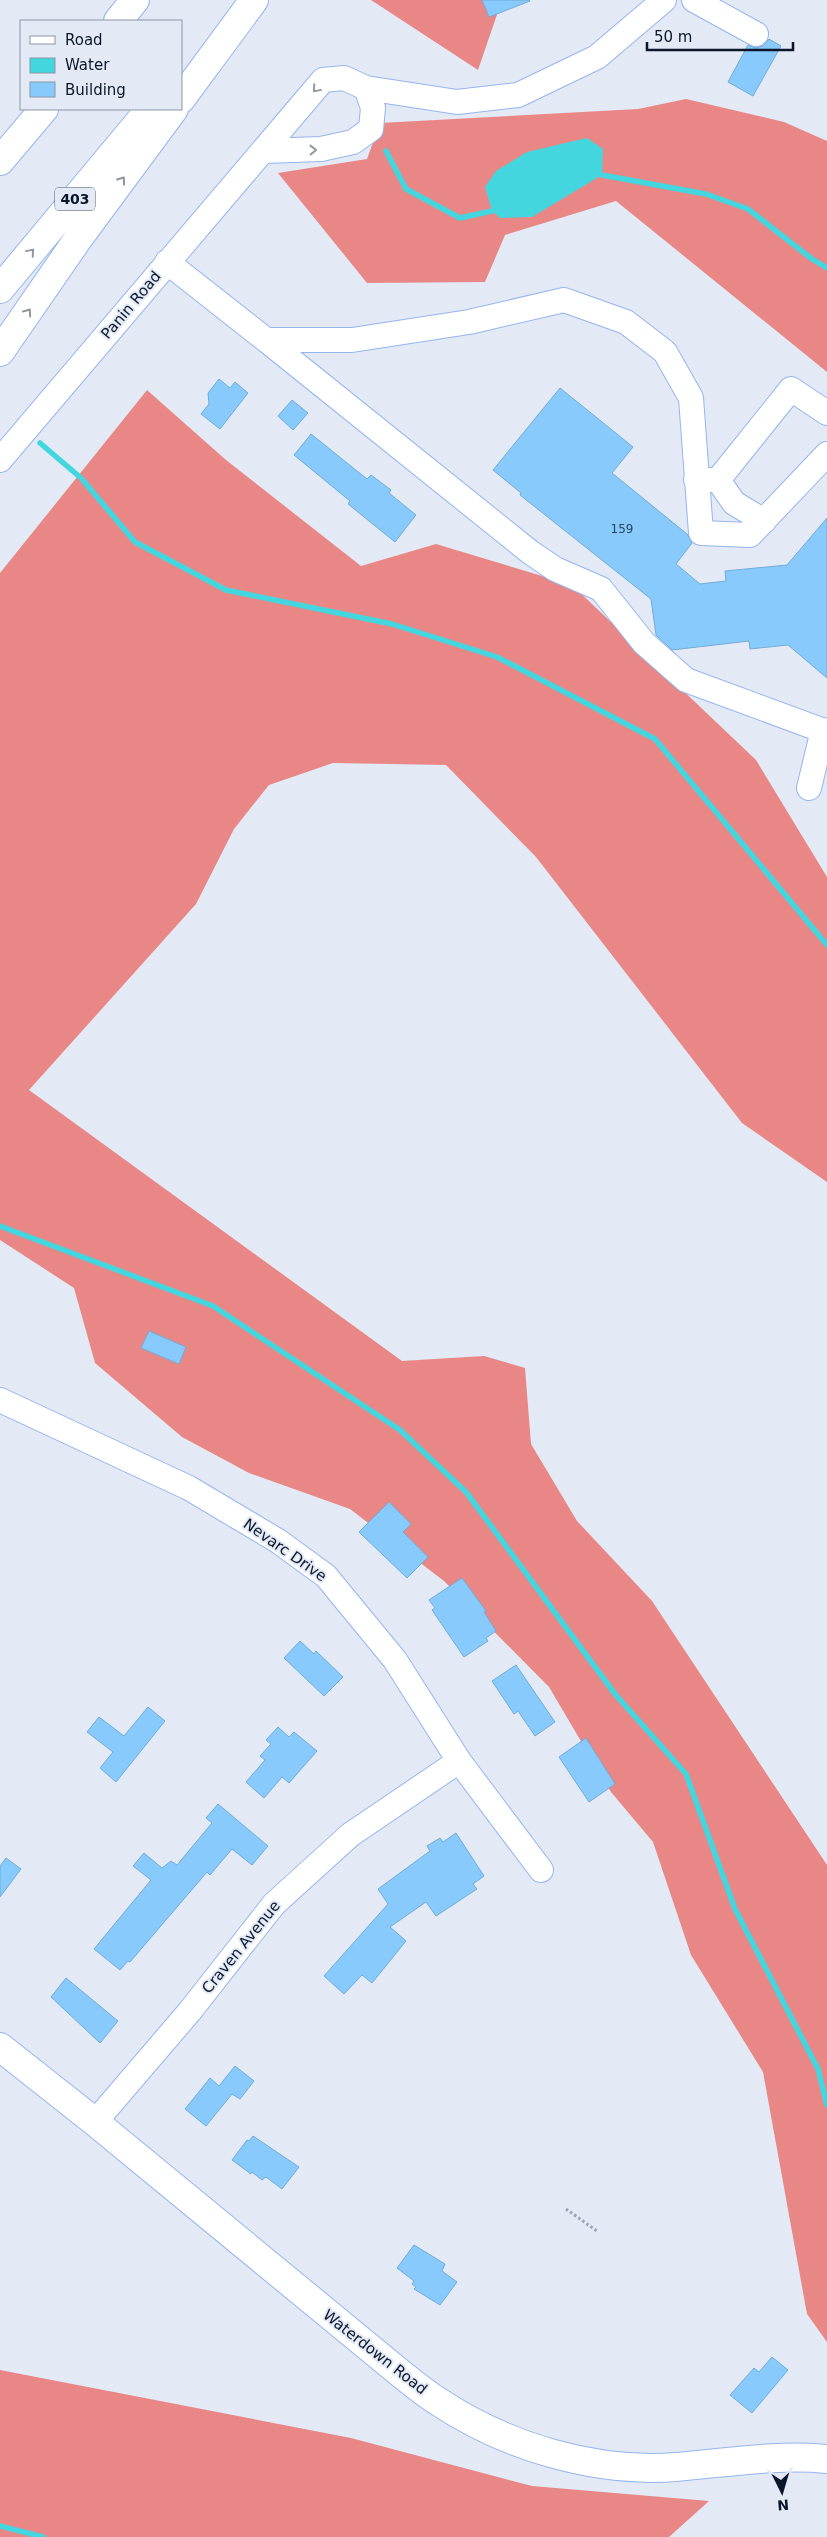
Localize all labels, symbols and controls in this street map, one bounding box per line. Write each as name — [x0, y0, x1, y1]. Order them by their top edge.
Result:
legend — [20, 20, 182, 110]
scale bar — [647, 20, 793, 52]
text: 50 m — [654, 28, 692, 46]
text: Road — [65, 31, 103, 49]
text: Water — [65, 56, 110, 74]
text: Building — [65, 81, 126, 99]
one-way arrow — [313, 83, 321, 92]
one-way arrow — [309, 144, 317, 155]
one-way arrow — [116, 176, 125, 185]
road number: 403 — [55, 188, 95, 210]
one-way arrow — [26, 248, 35, 257]
street label: Panin Road — [97, 267, 165, 343]
one-way arrow — [22, 308, 31, 318]
house number: 159 — [611, 522, 633, 536]
street label: Nevarc Drive — [240, 1515, 330, 1585]
street label: Craven Avenue — [198, 1897, 284, 1997]
street label: Waterdown Road — [319, 2306, 431, 2398]
north arrow — [757, 2467, 807, 2517]
text: N — [777, 2496, 790, 2513]

